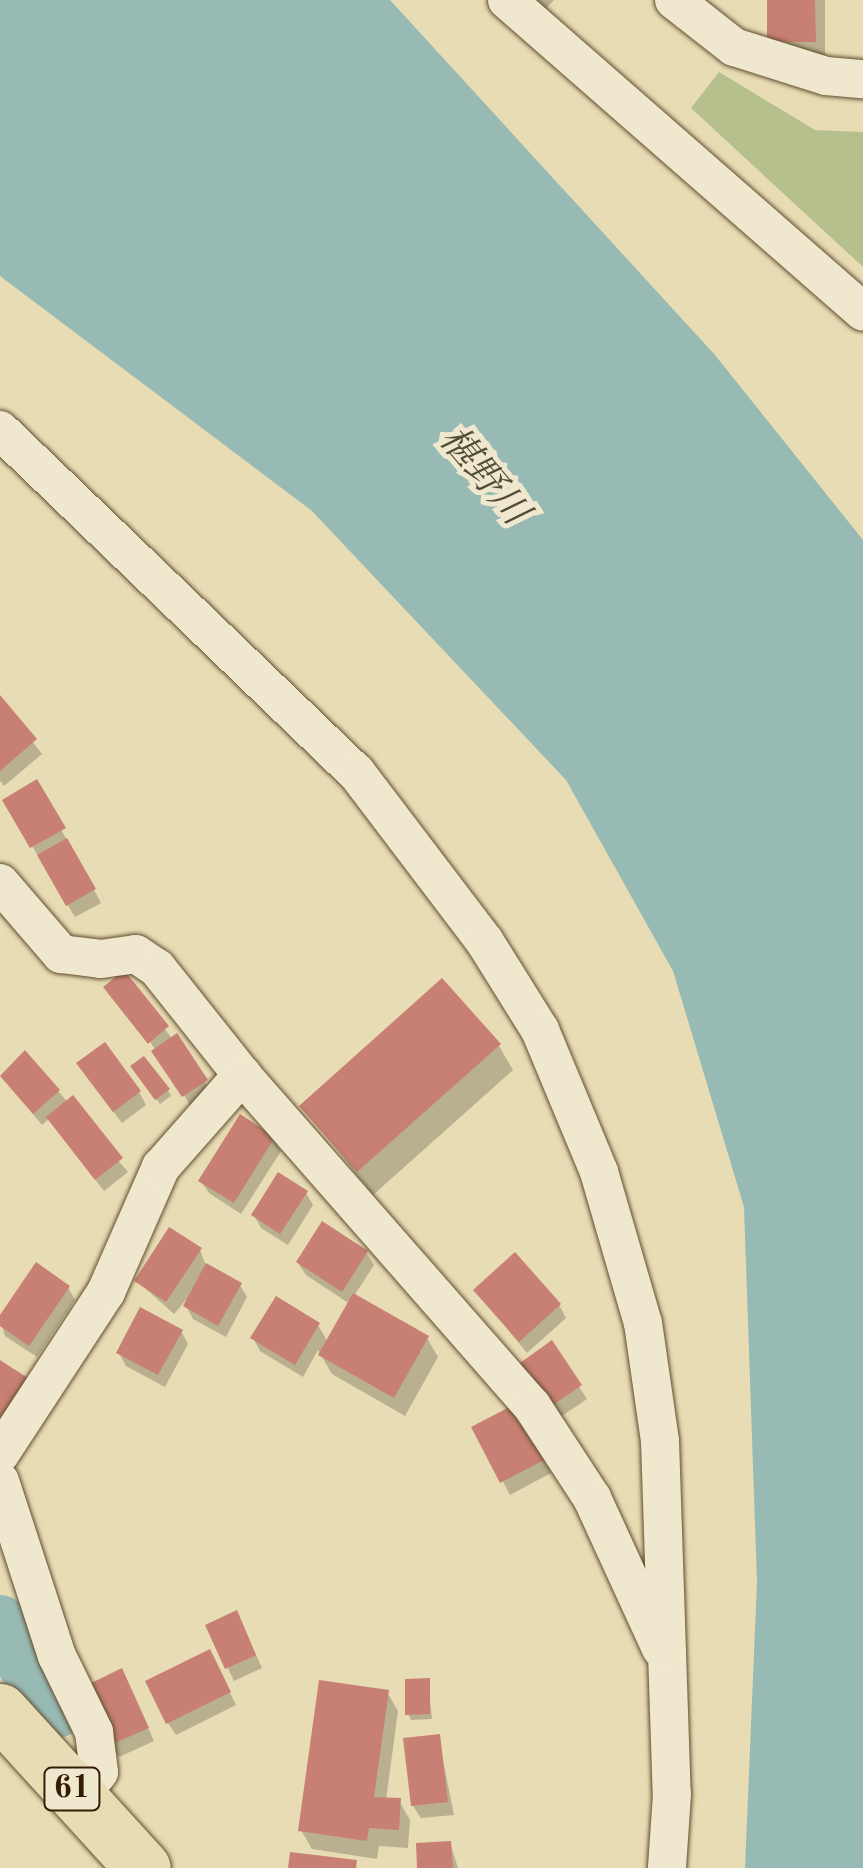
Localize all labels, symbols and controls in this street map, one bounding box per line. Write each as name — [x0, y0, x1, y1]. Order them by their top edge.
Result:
water label: 椹野川 — [428, 419, 536, 535]
road number: 61 — [42, 1762, 102, 1816]

